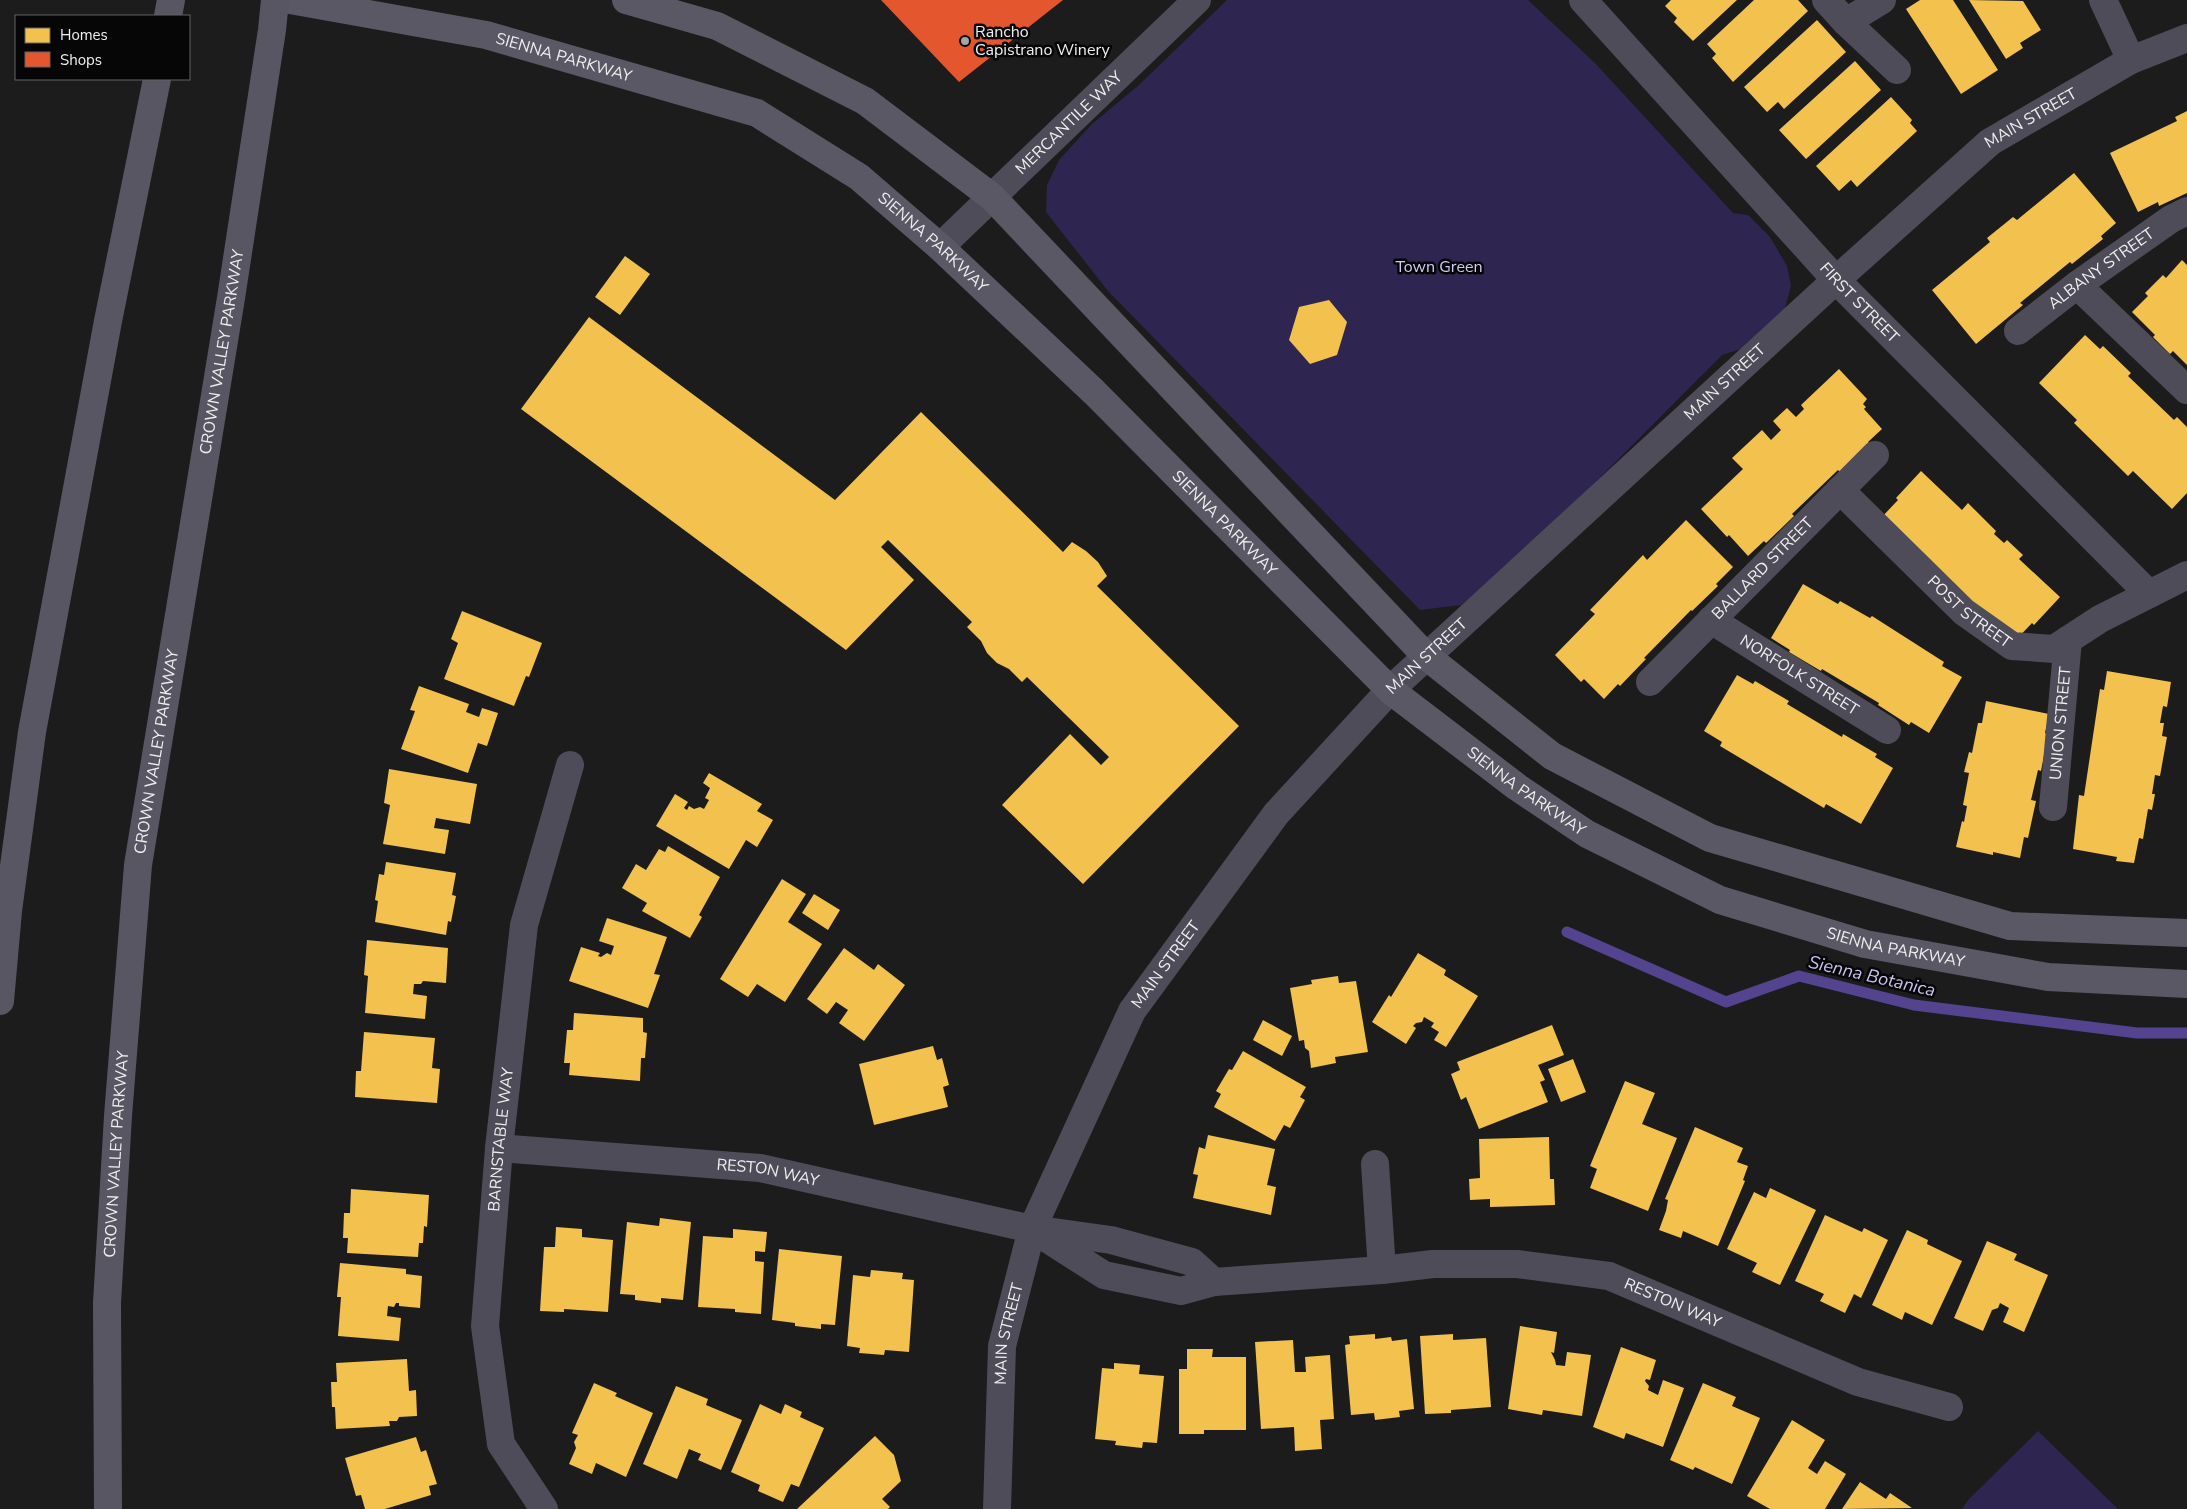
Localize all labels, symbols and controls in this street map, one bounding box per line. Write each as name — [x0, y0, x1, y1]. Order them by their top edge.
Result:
legend — [15, 15, 190, 80]
place label: Rancho Capistrano Winery — [975, 21, 1111, 61]
text: Homes — [60, 25, 108, 45]
street label: SIENNA PARKWAY — [493, 27, 635, 88]
marker: Rancho Capistrano Winery — [959, 35, 971, 47]
text: Shops — [60, 50, 102, 70]
street label: MERCANTILE WAY — [1011, 66, 1128, 180]
street label: MAIN STREET — [1981, 83, 2081, 154]
street label: SIENNA PARKWAY — [873, 187, 993, 298]
street label: ALBANY STREET — [2043, 223, 2159, 315]
street label: CROWN VALLEY PARKWAY — [195, 248, 249, 456]
park label: Town Green — [1395, 256, 1483, 278]
street label: FIRST STREET — [1815, 258, 1904, 348]
street label: MAIN STREET — [1679, 339, 1771, 425]
street label: SIENNA PARKWAY — [1167, 465, 1282, 581]
street label: BALLARD STREET — [1707, 512, 1819, 624]
street label: POST STREET — [1922, 571, 2016, 654]
street label: MAIN STREET — [1381, 613, 1472, 699]
street label: NORFOLK STREET — [1735, 630, 1863, 721]
street label: CROWN VALLEY PARKWAY — [129, 647, 184, 856]
street label: UNION STREET — [2044, 665, 2077, 781]
street label: SIENNA PARKWAY — [1462, 742, 1590, 841]
street label: MAIN STREET — [1126, 916, 1205, 1013]
street label: SIENNA PARKWAY — [1824, 922, 1967, 973]
water label: Sienna Botanica — [1806, 950, 1938, 1002]
street label: CROWN VALLEY PARKWAY — [99, 1050, 134, 1258]
street label: BARNSTABLE WAY — [483, 1066, 519, 1213]
street label: RESTON WAY — [716, 1154, 821, 1192]
street label: RESTON WAY — [1621, 1273, 1725, 1334]
street label: MAIN STREET — [990, 1280, 1029, 1385]

